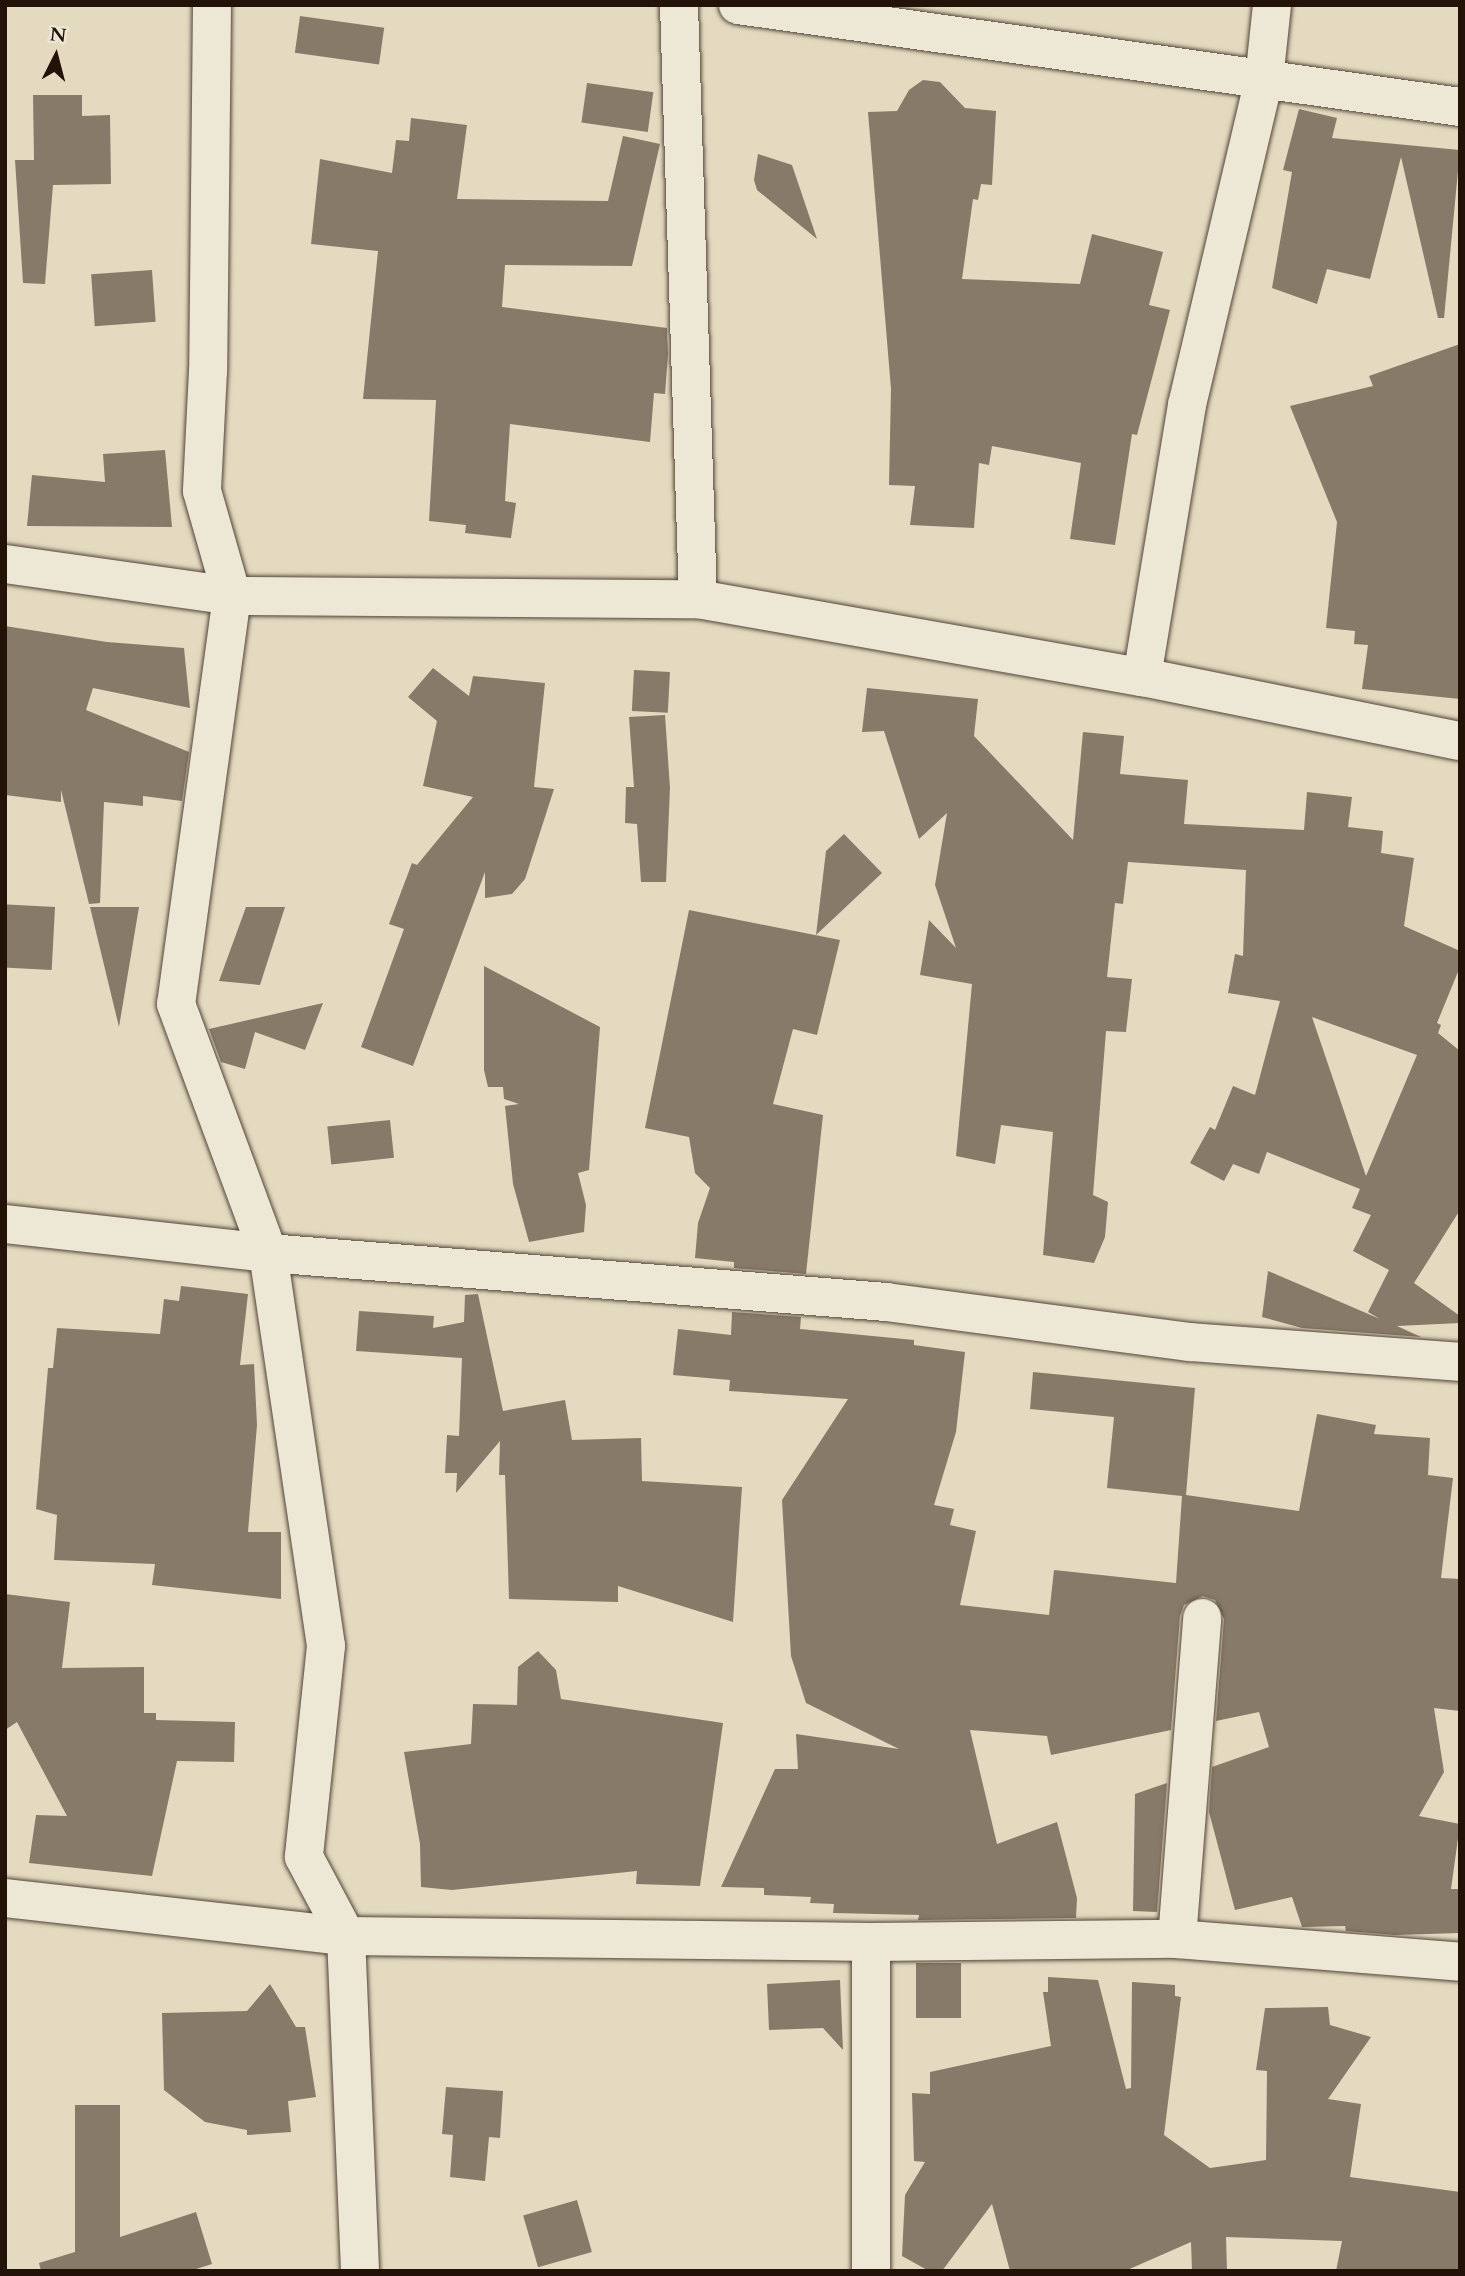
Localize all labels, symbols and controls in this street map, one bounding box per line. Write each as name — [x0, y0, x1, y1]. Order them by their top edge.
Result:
north arrow — [21, 21, 91, 91]
text: N — [49, 21, 68, 49]

